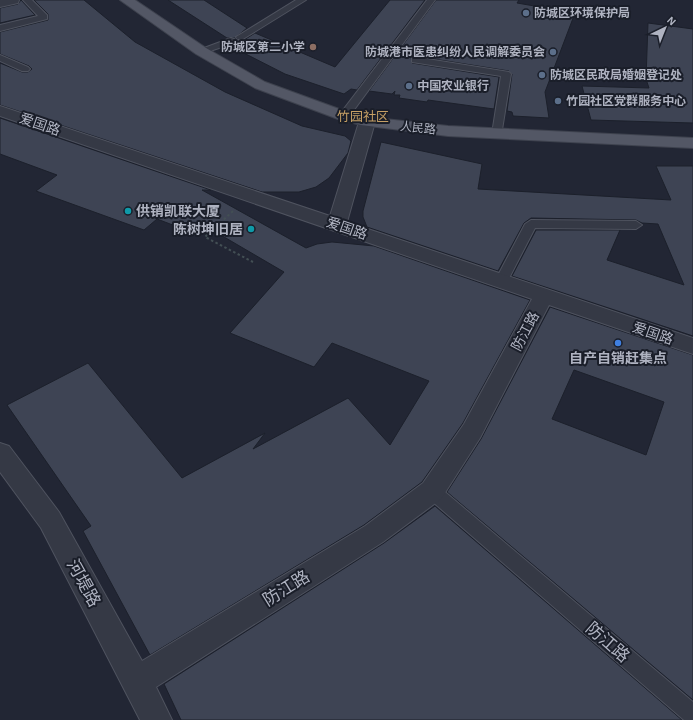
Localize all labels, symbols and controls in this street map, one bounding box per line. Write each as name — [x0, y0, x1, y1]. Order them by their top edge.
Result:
place label: 防城区环境保护局 — [534, 6, 630, 19]
marker: 防城区环境保护局 — [521, 8, 531, 18]
north arrow — [645, 8, 685, 48]
text: N — [665, 14, 678, 28]
place label: 防城区第二小学 — [221, 40, 305, 53]
marker: 防城区第二小学 — [308, 42, 318, 52]
place label: 防城港市医患纠纷人民调解委员会 — [365, 45, 545, 58]
marker: 防城港市医患纠纷人民调解委员会 — [548, 47, 558, 57]
place label: 防城区民政局婚姻登记处 — [550, 68, 682, 81]
marker: 防城区民政局婚姻登记处 — [537, 70, 547, 80]
place label: 中国农业银行 — [417, 79, 489, 92]
marker: 中国农业银行 — [404, 81, 414, 91]
place label: 竹园社区党群服务中心 — [566, 94, 686, 107]
marker: 竹园社区党群服务中心 — [553, 96, 563, 106]
district label: 竹园社区 — [337, 110, 389, 124]
street label: 爱国路 — [18, 111, 62, 138]
street label: 人民路 — [399, 119, 437, 136]
place label: 供销凯联大厦 — [136, 203, 220, 219]
marker: 供销凯联大厦 — [123, 206, 133, 216]
street label: 爱国路 — [325, 215, 369, 242]
place label: 陈树坤旧居 — [173, 221, 243, 237]
marker: 陈树坤旧居 — [246, 224, 256, 234]
street label: 防江路 — [509, 309, 542, 353]
street label: 爱国路 — [631, 320, 675, 347]
marker: 自产自销赶集点 — [613, 338, 623, 348]
place label: 自产自销赶集点 — [569, 350, 667, 366]
street label: 河堤路 — [64, 556, 104, 610]
street label: 防江路 — [260, 567, 312, 609]
street label: 防江路 — [583, 618, 633, 666]

